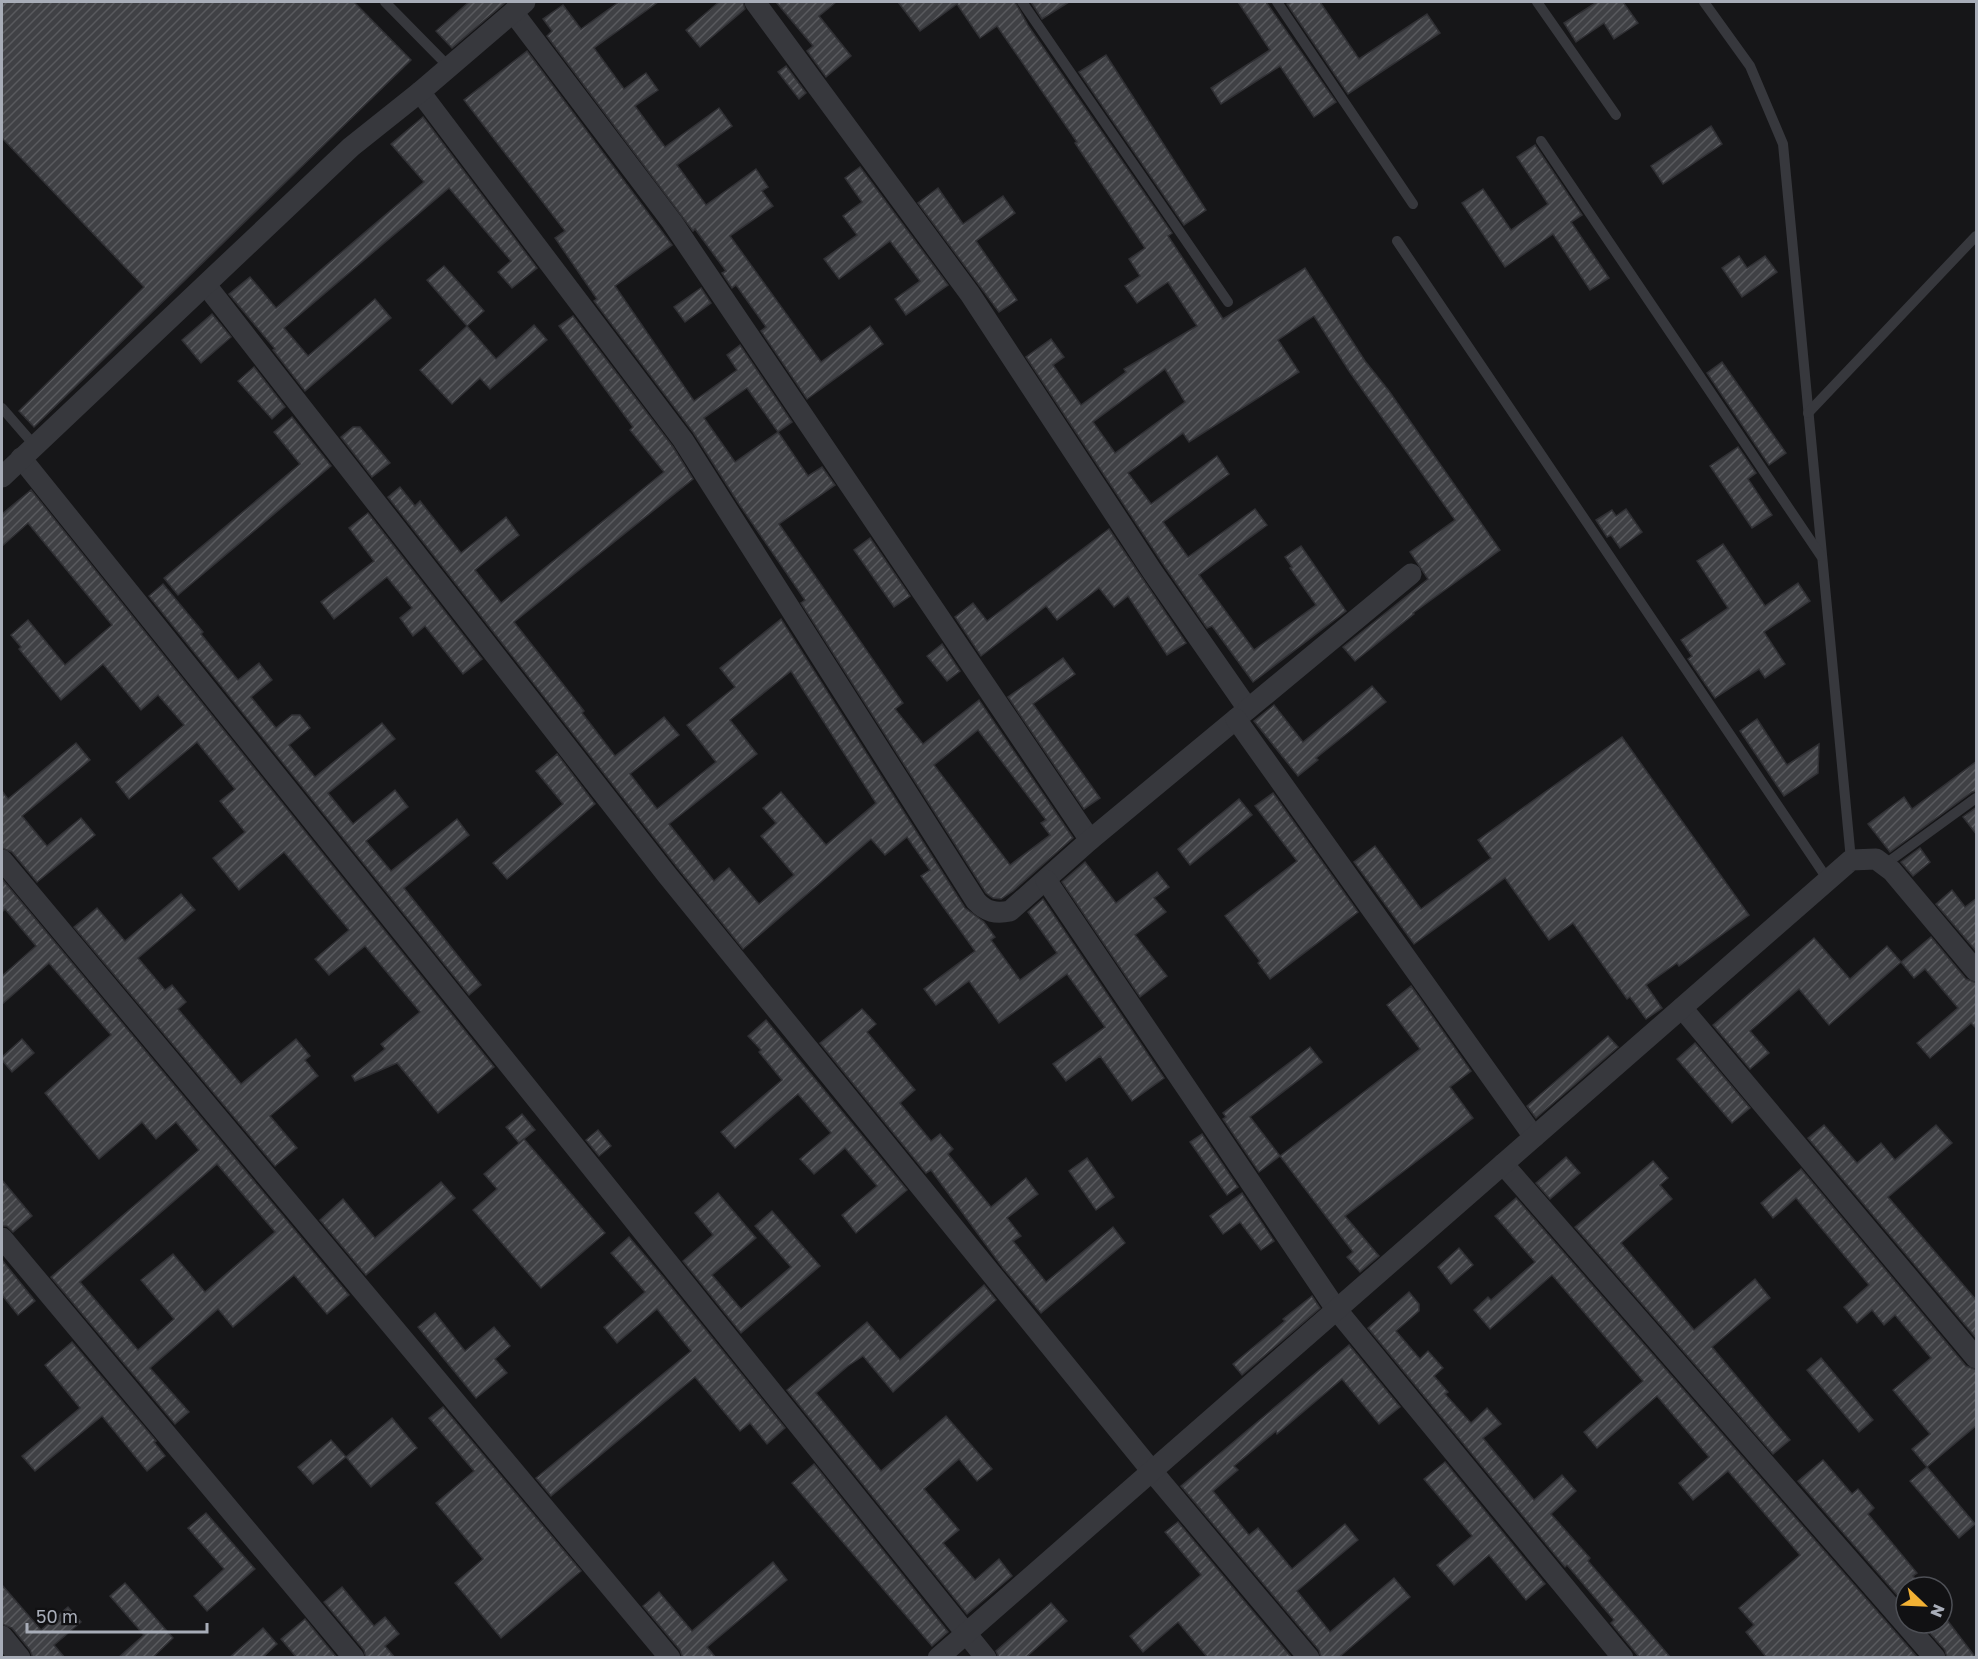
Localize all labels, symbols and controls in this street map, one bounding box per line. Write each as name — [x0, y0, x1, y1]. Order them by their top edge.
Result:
north arrow — [1894, 1575, 1954, 1635]
scale bar — [27, 1596, 207, 1634]
text: N — [1926, 1601, 1949, 1620]
text: 50 m — [36, 1605, 78, 1627]

